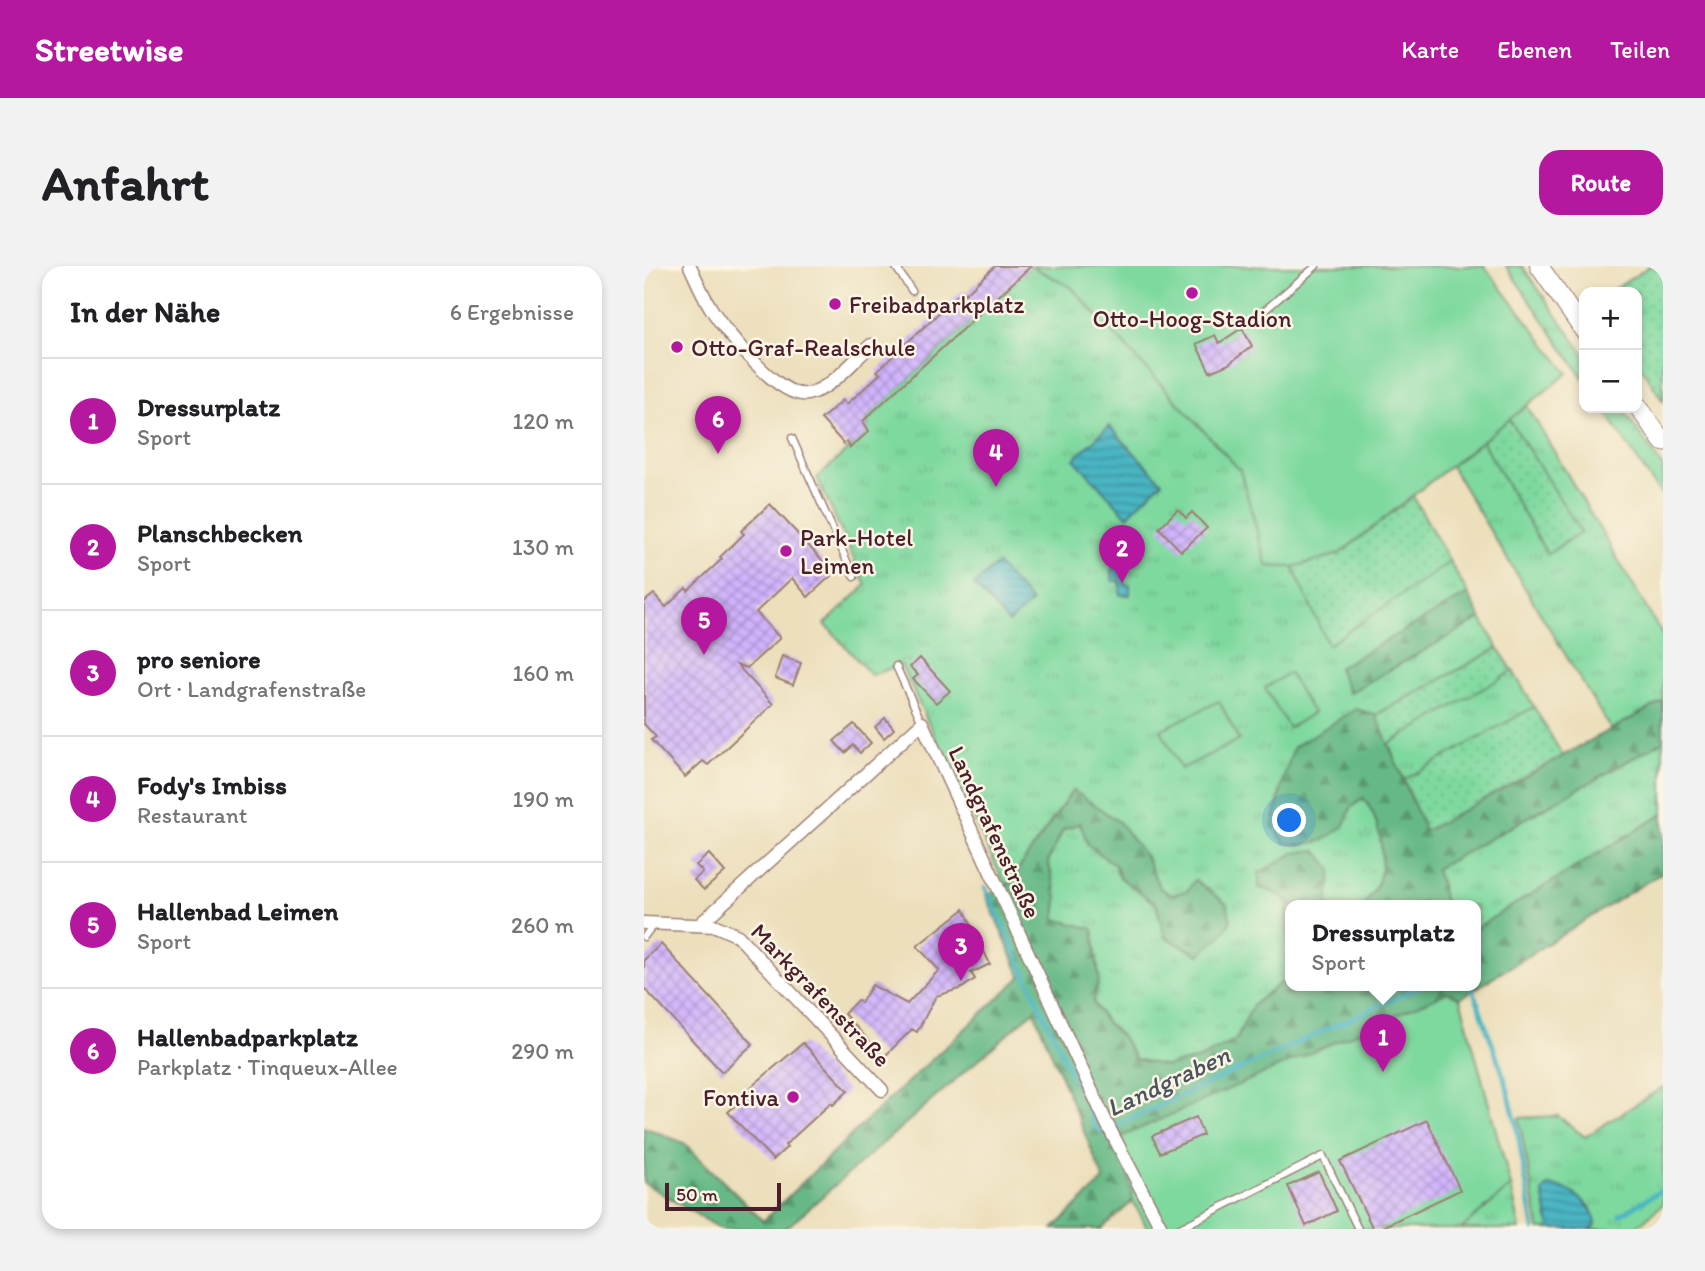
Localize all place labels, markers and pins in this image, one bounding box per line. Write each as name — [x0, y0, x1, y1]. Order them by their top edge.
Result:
marker: Otto-Hoog-Stadion — [1184, 285, 1200, 301]
place label: Freibadparkplatz — [849, 290, 1024, 319]
marker: Freibadparkplatz — [827, 296, 843, 312]
place label: Otto-Hoog-Stadion — [1092, 304, 1292, 333]
place label: Otto-Graf-Realschule — [691, 333, 916, 362]
marker: Otto-Graf-Realschule — [669, 339, 685, 355]
pin: 6 — [695, 396, 741, 454]
pin: 4 — [973, 429, 1019, 487]
place label: Park-Hotel Leimen — [800, 523, 913, 580]
pin: 2 — [1099, 525, 1145, 583]
marker: Park-Hotel Leimen — [778, 543, 794, 559]
pin: 5 — [681, 597, 727, 655]
pin: 3 — [938, 923, 984, 981]
pin: 1 — [1360, 1014, 1406, 1072]
place label: Fontiva — [703, 1083, 780, 1112]
marker: Fontiva — [785, 1089, 801, 1105]

